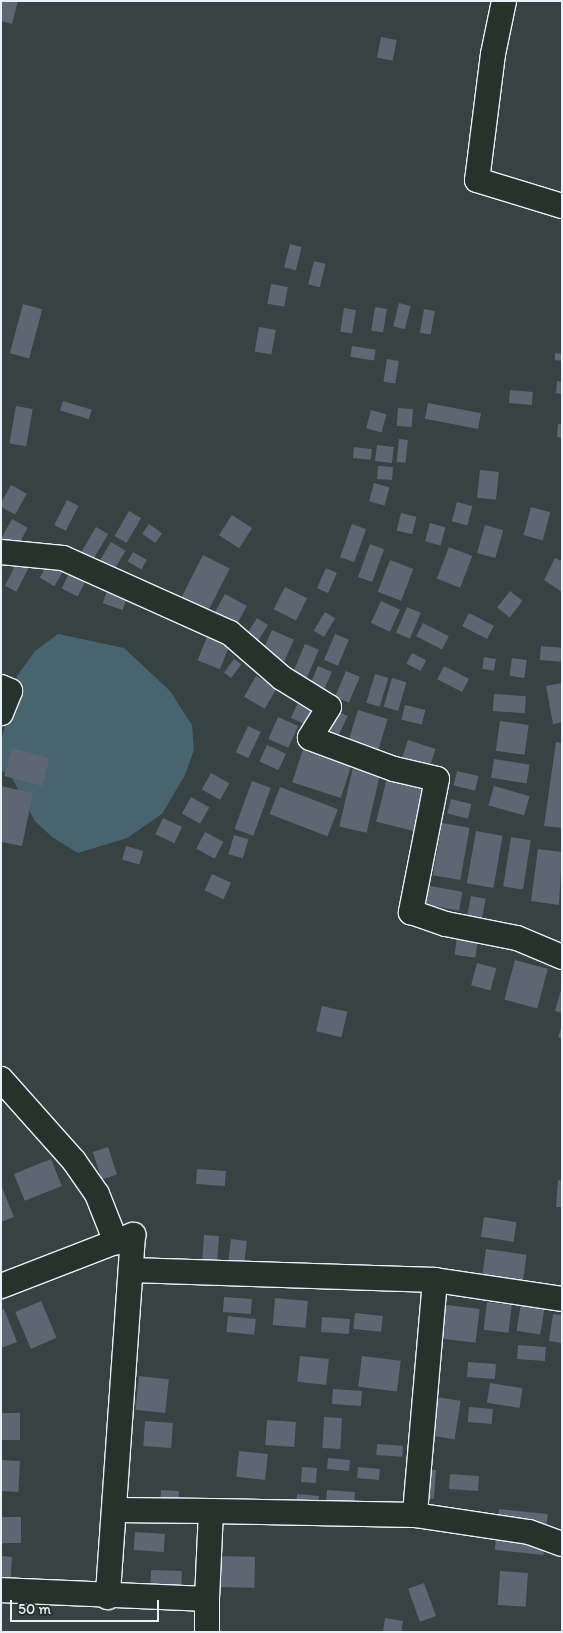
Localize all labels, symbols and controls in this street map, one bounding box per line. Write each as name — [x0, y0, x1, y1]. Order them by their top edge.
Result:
scale bar — [12, 1590, 161, 1622]
text: 50 m — [18, 1600, 51, 1618]

